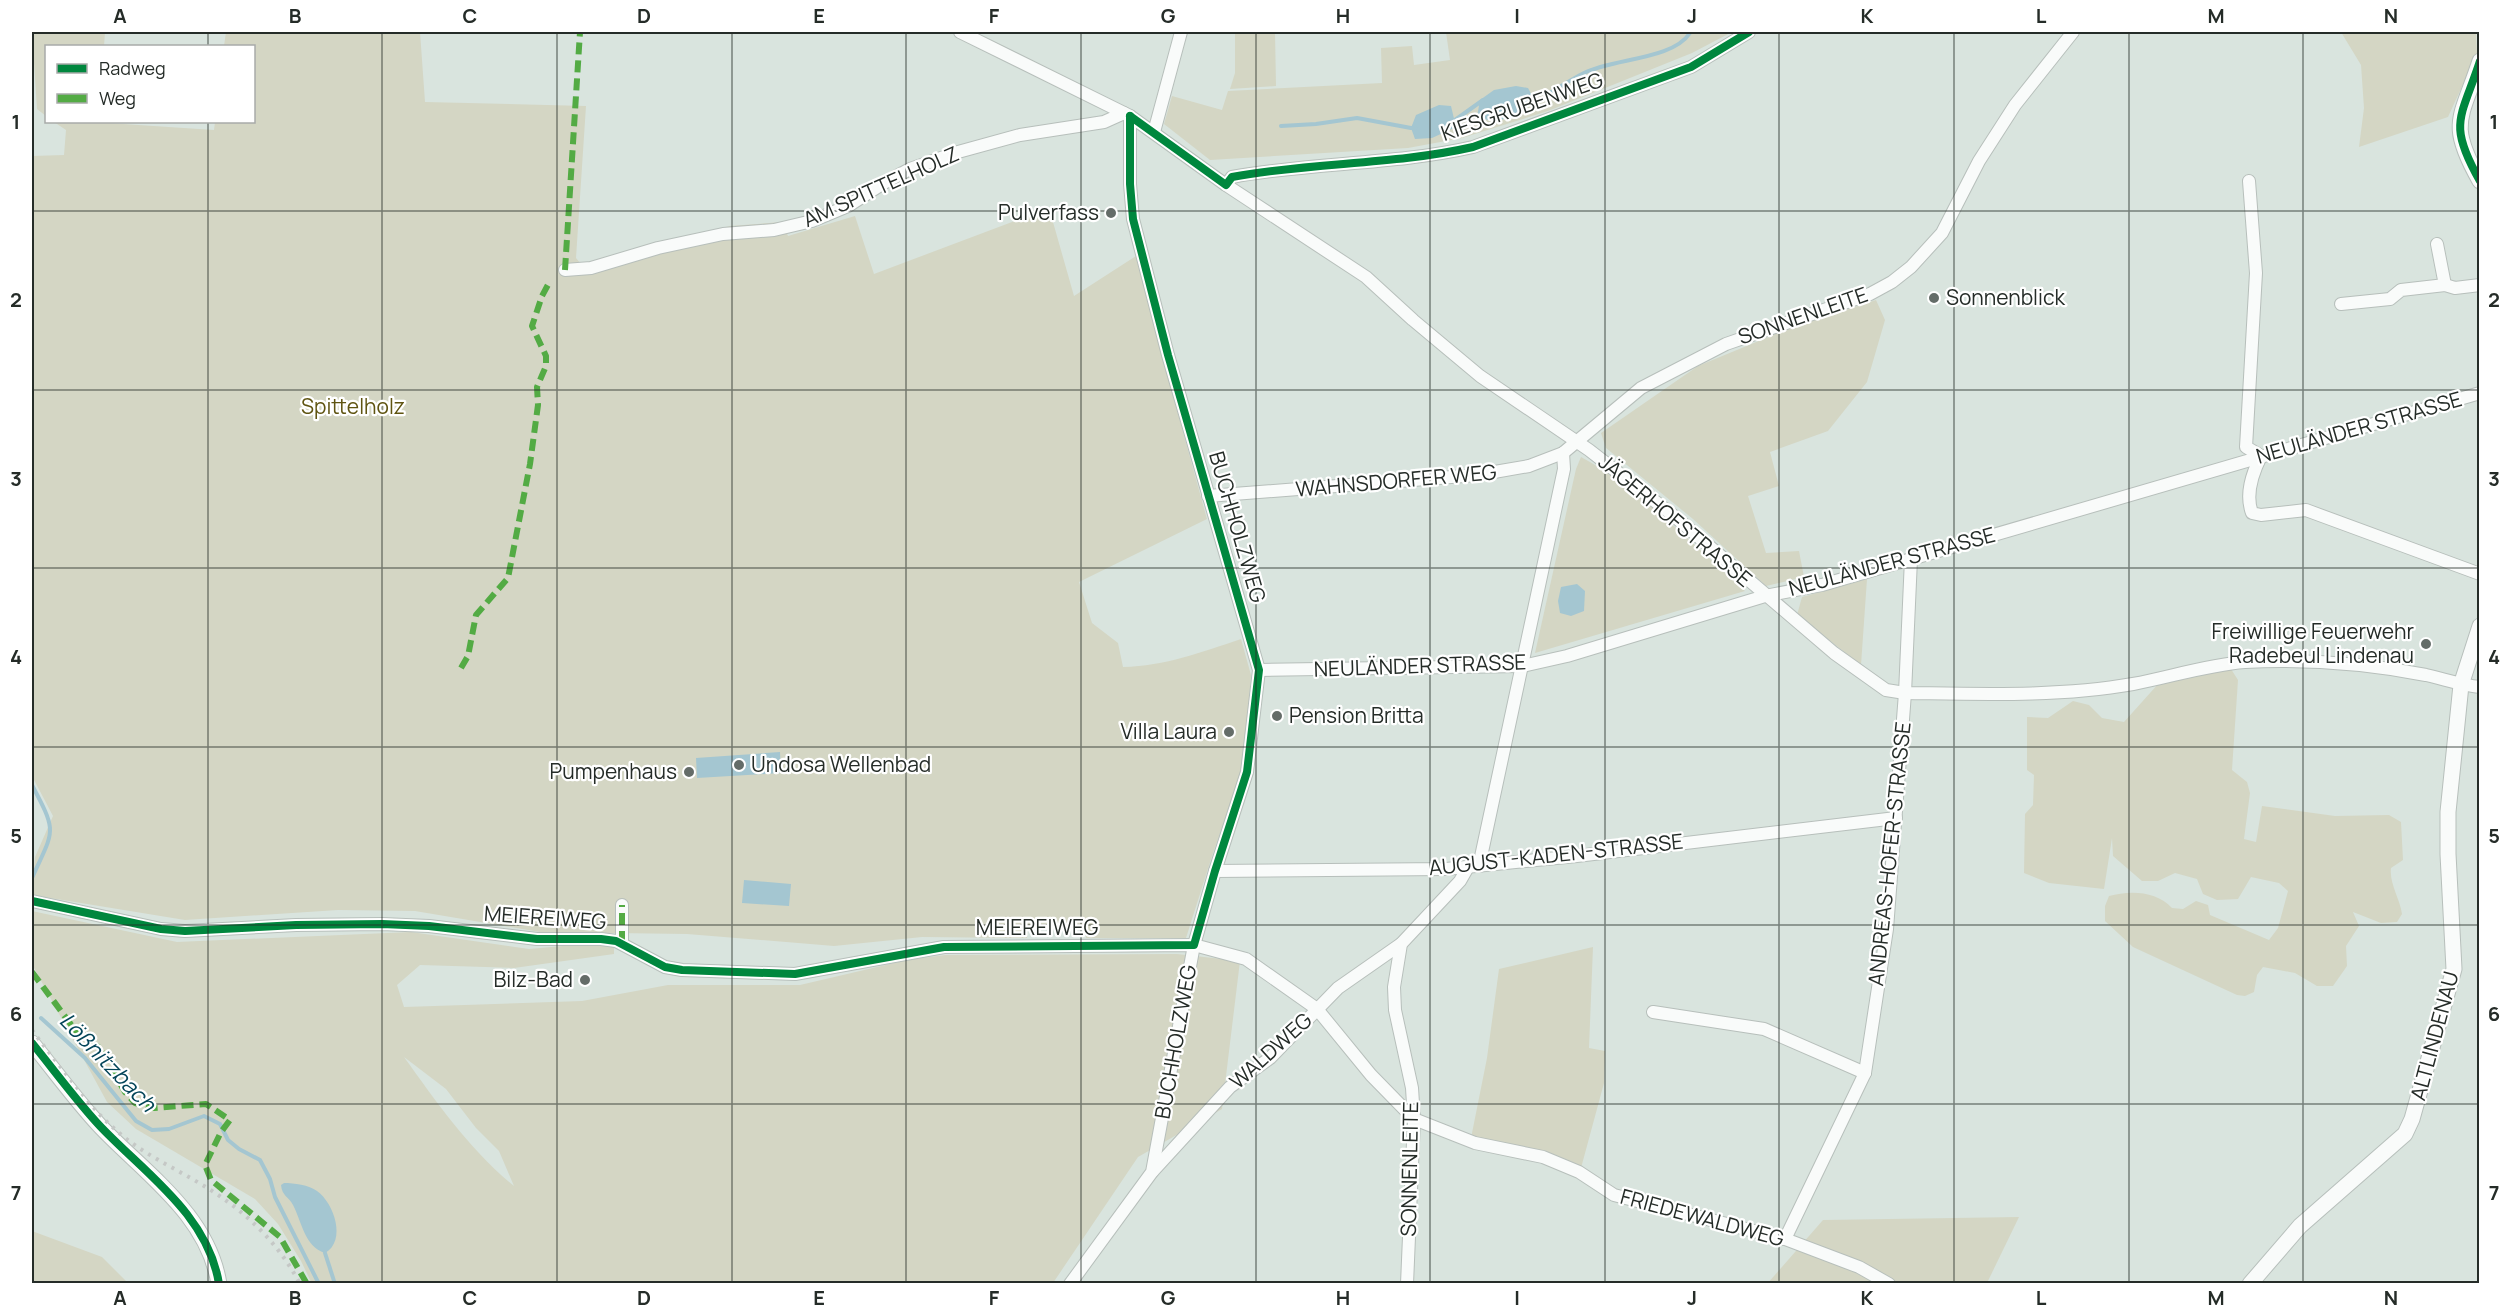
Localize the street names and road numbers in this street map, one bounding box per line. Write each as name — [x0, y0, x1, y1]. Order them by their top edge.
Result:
street label: KIESGRUBENWEG — [1437, 65, 1607, 147]
street label: AM SPITTELHOLZ — [798, 139, 963, 233]
street label: SONNENLEITE — [1734, 280, 1871, 350]
street label: NEULÄNDER STRASSE — [2253, 384, 2465, 470]
street label: BUCHHOLZWEG — [1203, 448, 1273, 606]
street label: JÄGERHOFSTRASSE — [1593, 448, 1758, 593]
street label: WAHNSDORFER WEG — [1294, 457, 1498, 503]
street label: NEULÄNDER STRASSE — [1785, 520, 1998, 602]
street label: NEULÄNDER STRASSE — [1313, 647, 1527, 683]
street label: ANDREAS-HOFER-STRASSE — [1861, 720, 1917, 987]
street label: AUGUST-KADEN-STRASSE — [1427, 827, 1684, 881]
street label: MEIEREIWEG — [483, 899, 607, 935]
street label: MEIEREIWEG — [976, 913, 1098, 941]
street label: BUCHHOLZWEG — [1148, 962, 1202, 1121]
street label: ALTLINDENAU — [2403, 968, 2465, 1103]
street label: WALDWEG — [1223, 1006, 1318, 1095]
street label: SONNENLEITE — [1394, 1101, 1424, 1237]
street label: FRIEDEWALDWEG — [1617, 1182, 1787, 1252]

